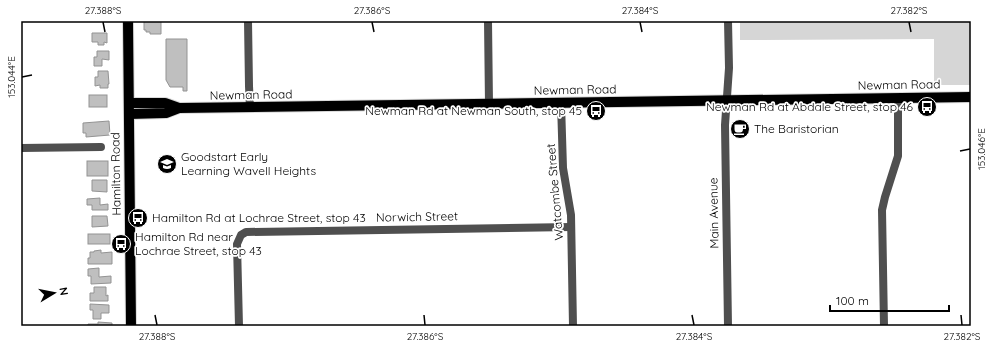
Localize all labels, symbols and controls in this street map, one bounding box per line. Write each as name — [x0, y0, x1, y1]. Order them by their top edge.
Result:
text: 27.388°S — [85, 4, 122, 17]
text: 27.386°S — [354, 4, 391, 17]
text: 27.384°S — [622, 4, 659, 17]
text: 27.382°S — [891, 4, 928, 17]
text: 153.044°E — [5, 56, 18, 98]
street label: Newman Road — [857, 76, 940, 93]
street label: Newman Road — [533, 81, 616, 98]
street label: Newman Road — [209, 86, 292, 103]
bus stop icon: Newman Rd at Abdale Street, stop 46 — [916, 96, 938, 118]
place label: Newman Rd at Abdale Street, stop 46 — [706, 99, 914, 114]
bus stop icon: Newman Rd at Newman South, stop 45 — [585, 100, 607, 122]
place label: Newman Rd at Newman South, stop 45 — [365, 103, 582, 118]
cafe icon: The Baristorian — [729, 118, 751, 140]
place label: The Baristorian — [754, 121, 839, 136]
text: 153.046°E — [975, 128, 988, 170]
street label: Hamilton Road — [107, 132, 124, 216]
street label: Watcombe Street — [543, 143, 566, 241]
place label: Goodstart Early Learning Wavell Heights — [181, 149, 316, 178]
school or university icon: Goodstart Early Learning Wavell Heights — [156, 153, 178, 175]
street label: Main Avenue — [705, 177, 722, 249]
bus stop icon: Hamilton Rd at Lochrae Street, stop 43 — [127, 207, 149, 229]
street label: Norwich Street — [376, 208, 458, 225]
place label: Hamilton Rd at Lochrae Street, stop 43 — [152, 210, 366, 225]
place label: Hamilton Rd near Lochrae Street, stop 43 — [135, 229, 262, 258]
bus stop icon: Hamilton Rd near Lochrae Street, stop 43 — [110, 233, 132, 255]
north arrow — [34, 273, 74, 313]
text: N — [56, 286, 71, 296]
scale bar — [830, 287, 949, 313]
text: 100 m — [836, 293, 869, 308]
text: 27.388°S — [139, 330, 176, 343]
text: 27.386°S — [407, 330, 444, 343]
text: 27.384°S — [676, 330, 713, 343]
text: 27.382°S — [944, 330, 981, 343]

